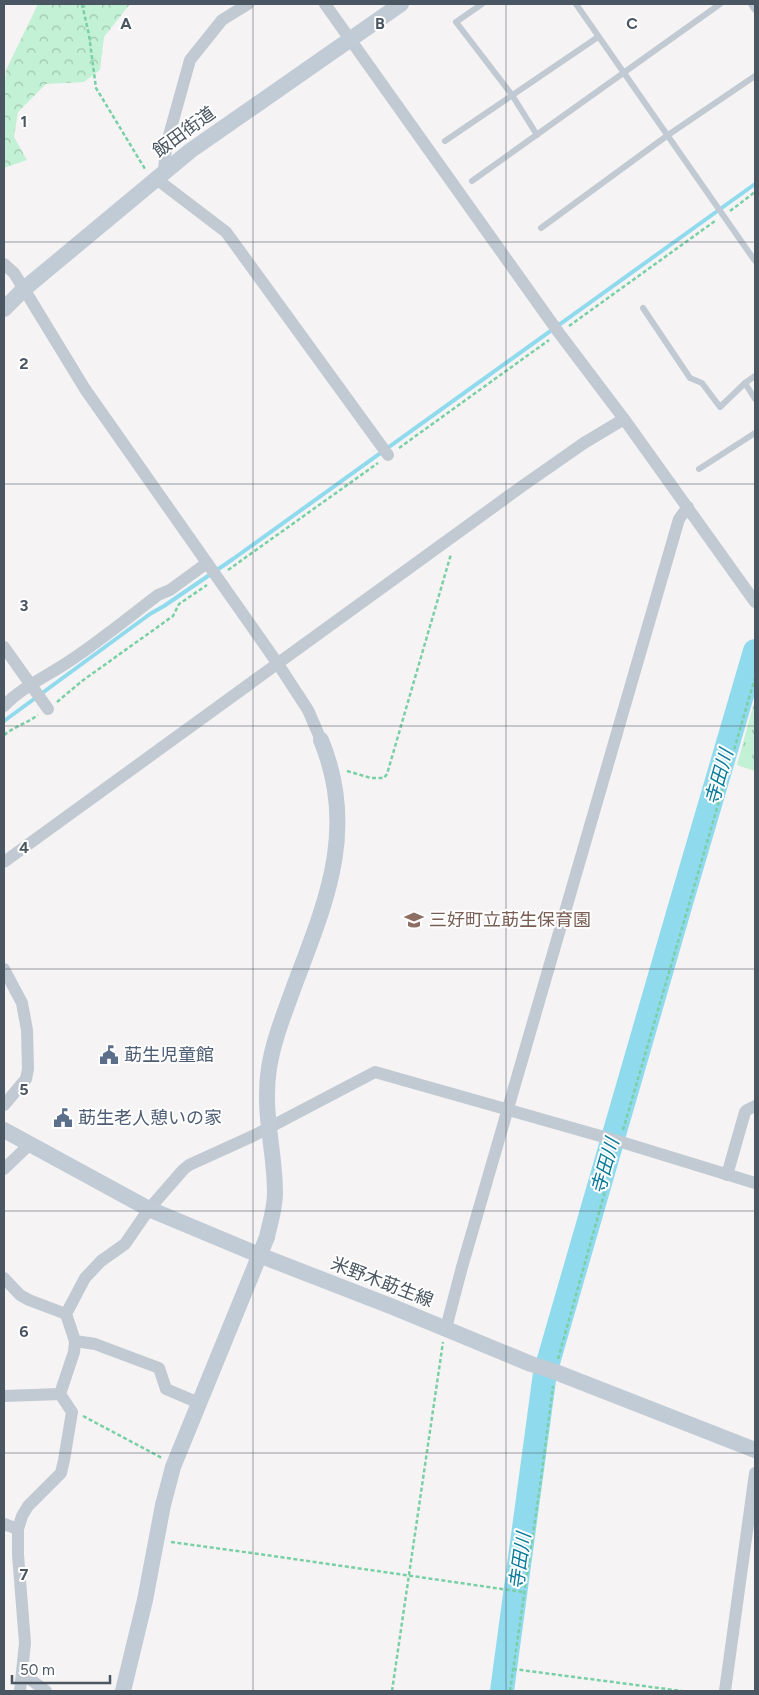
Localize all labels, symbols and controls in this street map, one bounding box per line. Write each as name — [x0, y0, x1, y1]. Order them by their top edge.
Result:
text: A — [120, 14, 132, 33]
text: B — [375, 14, 385, 33]
text: C — [626, 14, 638, 33]
street label: 飯田街道 — [148, 102, 220, 162]
text: 1 — [21, 112, 27, 131]
text: 2 — [19, 354, 29, 373]
text: 3 — [20, 596, 29, 615]
water label: 寺田川 — [700, 745, 738, 808]
text: 4 — [19, 838, 29, 857]
school or university icon: 三好町立莇生保育園 — [403, 909, 425, 931]
place label: 三好町立莇生保育園 — [429, 909, 591, 931]
public building icon: 莇生児童館 — [98, 1044, 120, 1066]
place label: 莇生児童館 — [124, 1044, 214, 1066]
text: 5 — [19, 1080, 29, 1099]
public building icon: 莇生老人憩いの家 — [52, 1107, 74, 1129]
place label: 莇生老人憩いの家 — [78, 1107, 222, 1129]
water label: 寺田川 — [586, 1134, 624, 1197]
street label: 米野木莇生線 — [328, 1252, 436, 1312]
text: 6 — [19, 1322, 29, 1341]
water label: 寺田川 — [505, 1529, 536, 1591]
text: 7 — [20, 1565, 29, 1584]
scale bar — [12, 1652, 110, 1684]
text: 50 m — [20, 1661, 55, 1679]

